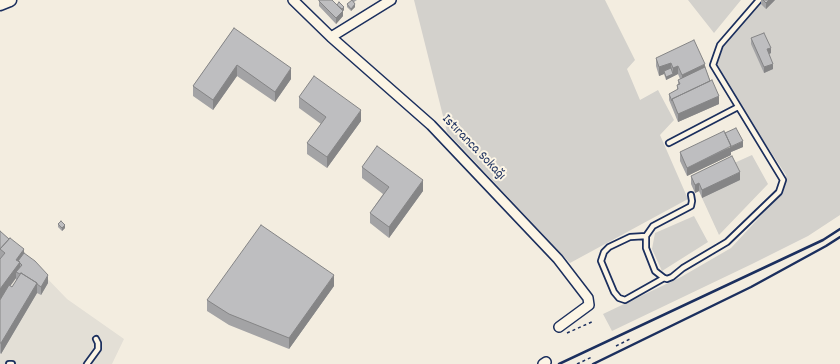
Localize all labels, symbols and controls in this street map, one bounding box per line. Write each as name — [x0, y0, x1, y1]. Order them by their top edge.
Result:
street label: Istıranca Sokağı — [437, 112, 509, 184]

